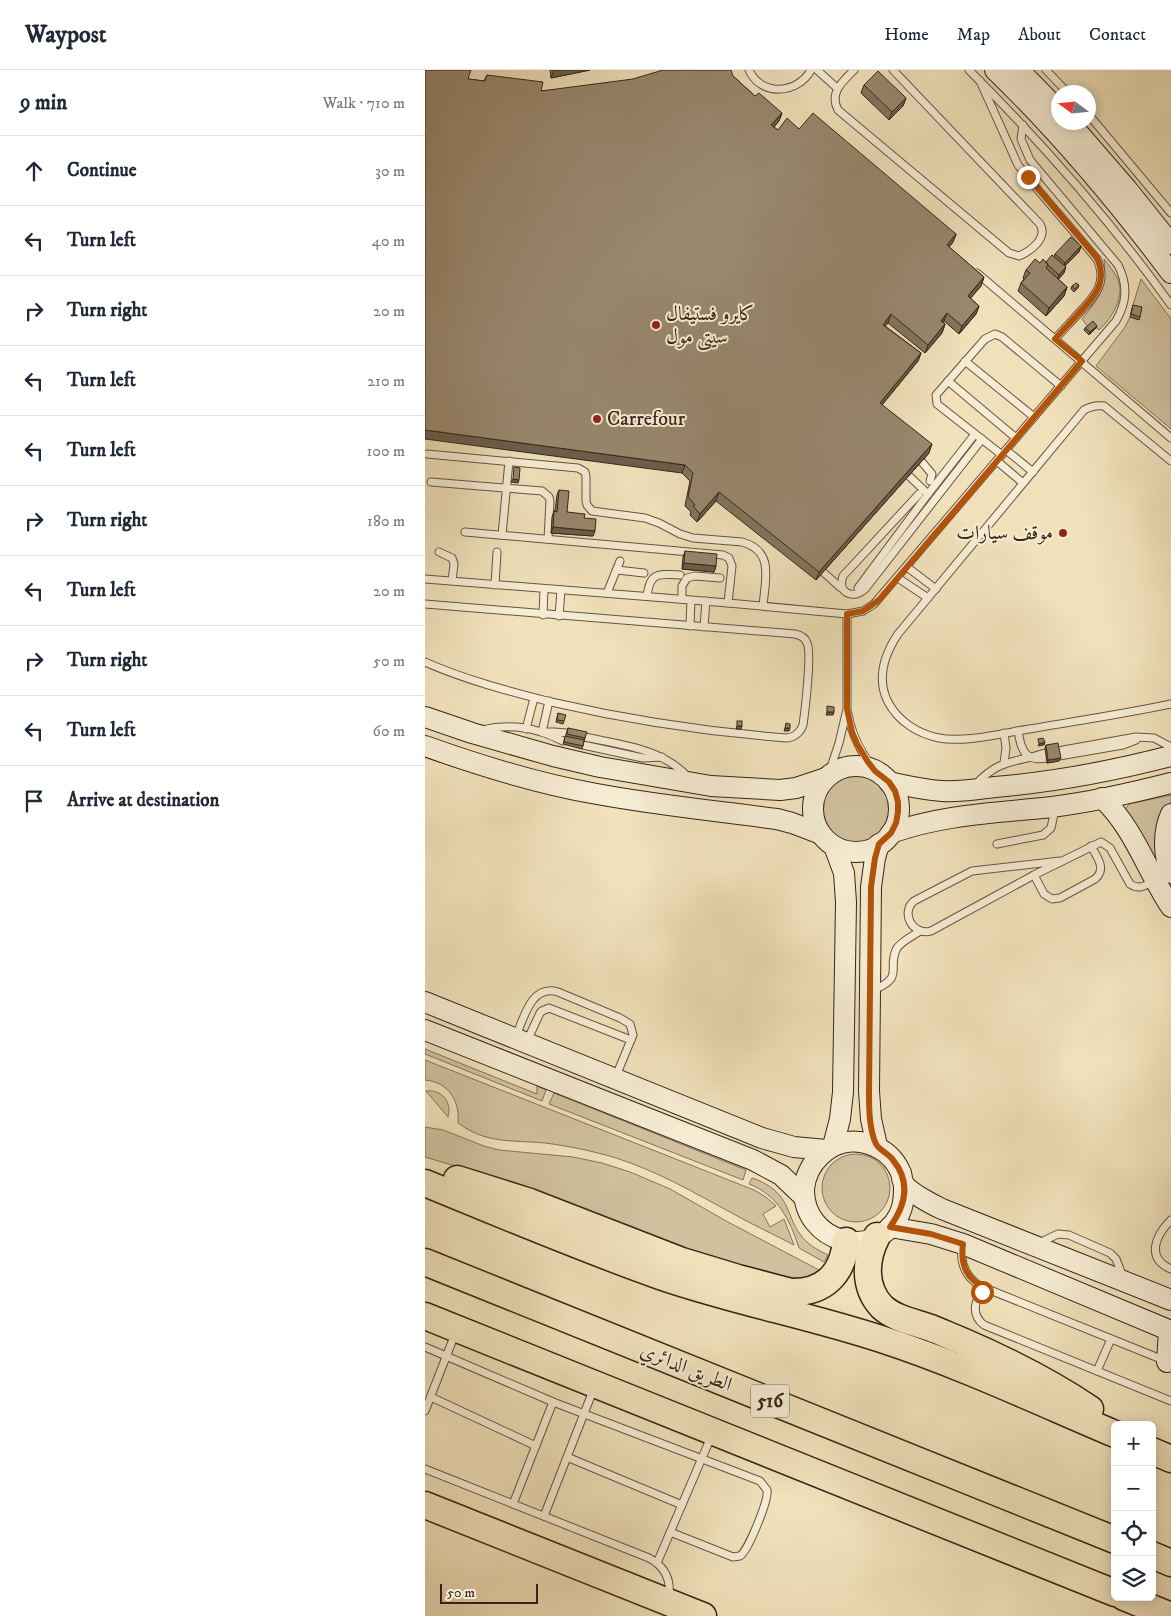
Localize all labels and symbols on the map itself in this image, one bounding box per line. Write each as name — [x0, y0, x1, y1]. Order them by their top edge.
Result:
north arrow — [1051, 85, 1096, 130]
route end — [1017, 166, 1040, 189]
place label: كايرو فستيفال سيتى مول — [666, 302, 755, 351]
marker: كايرو فستيفال سيتى مول — [650, 319, 662, 331]
place label: Carrefour — [607, 407, 686, 432]
marker: Carrefour — [591, 413, 603, 425]
place label: موقف سيارات — [956, 521, 1053, 546]
marker: موقف سيارات — [1057, 527, 1069, 539]
route start — [971, 1281, 994, 1304]
street label: الطريق الدائري — [636, 1338, 736, 1400]
road number: 516 — [751, 1384, 789, 1418]
scale bar — [440, 1581, 537, 1604]

